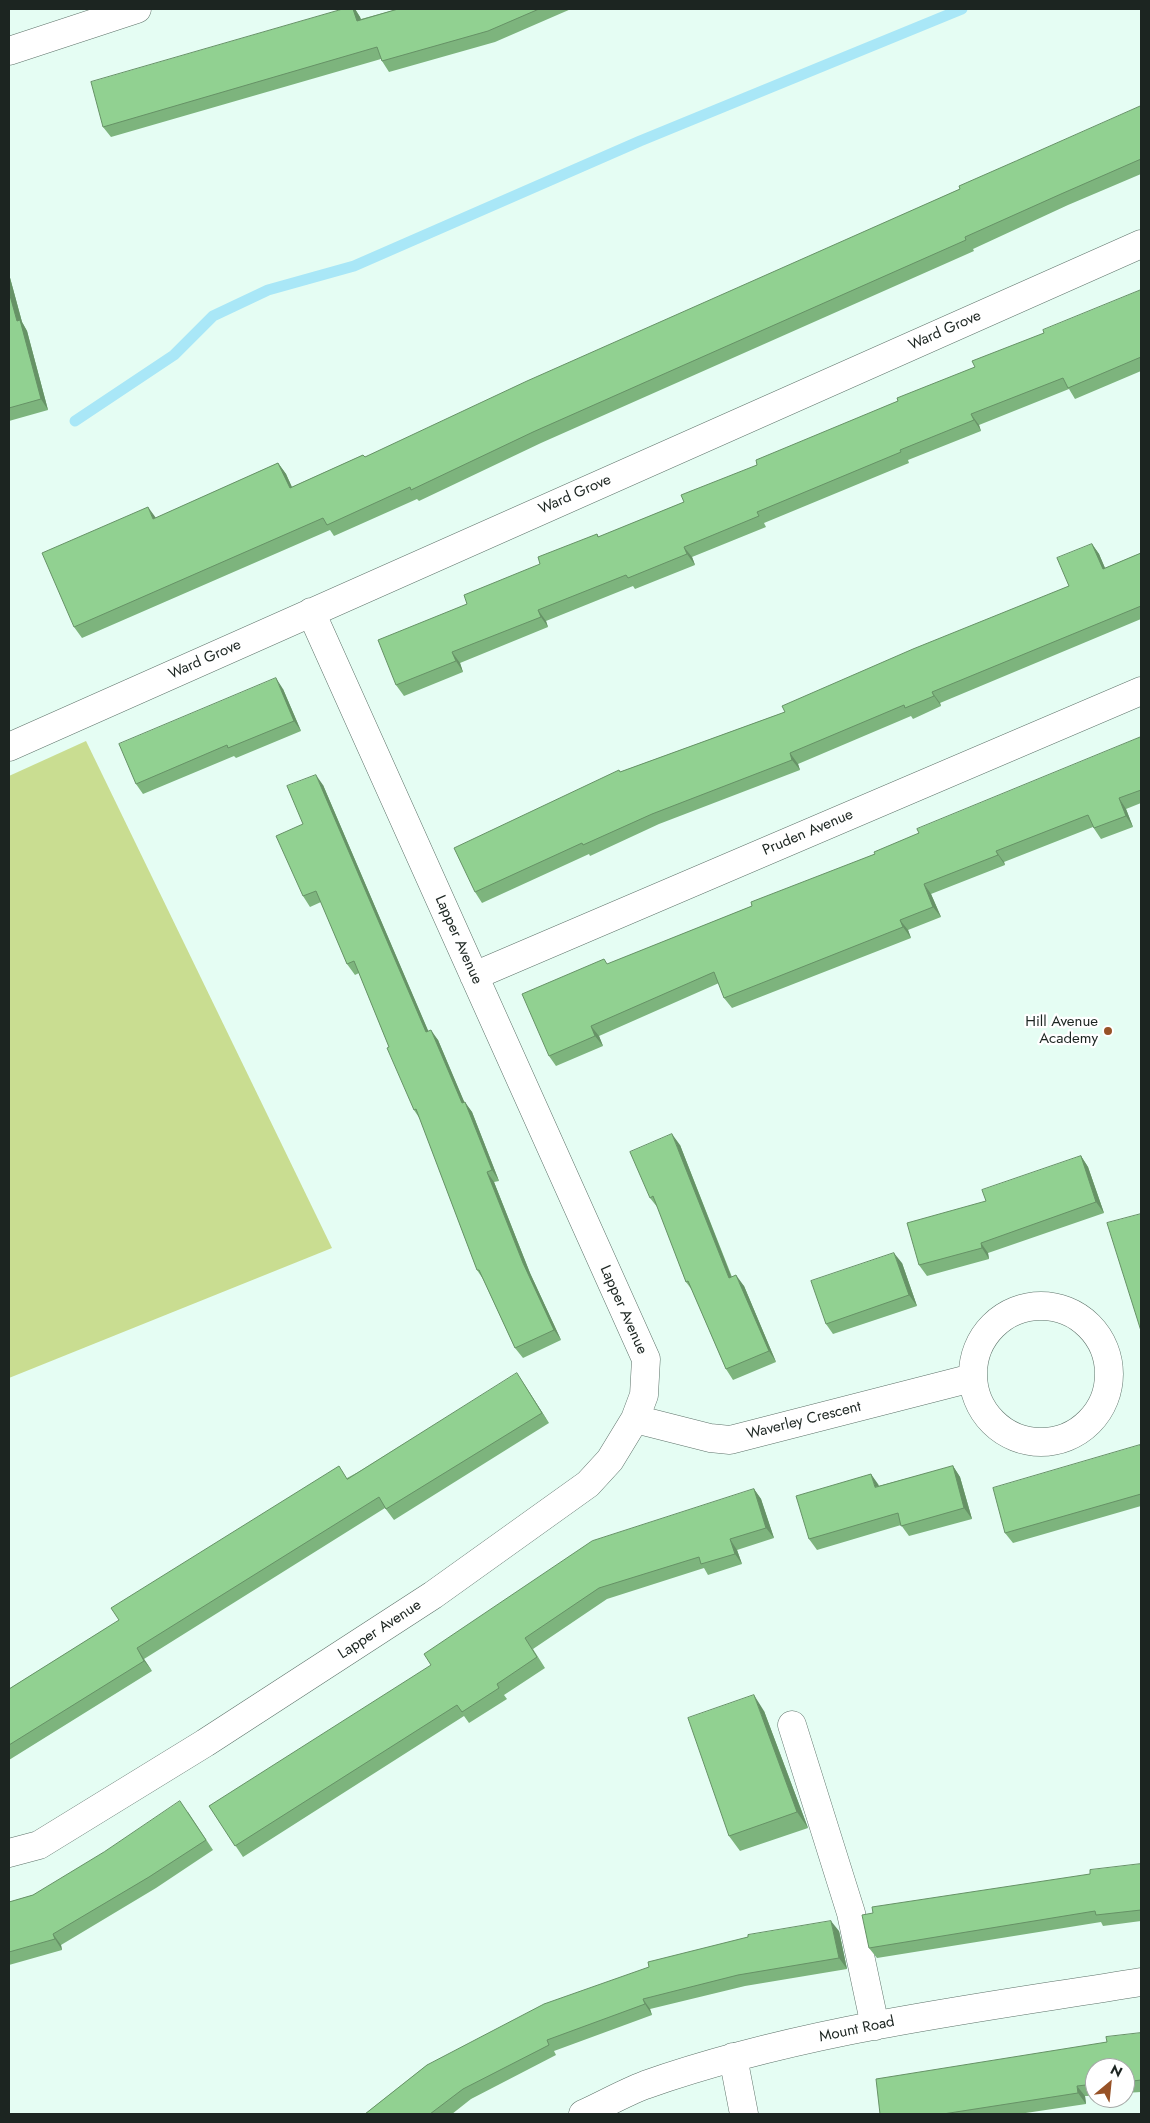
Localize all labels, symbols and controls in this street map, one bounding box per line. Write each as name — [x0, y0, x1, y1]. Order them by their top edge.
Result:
street label: Ward Grove — [906, 307, 984, 355]
street label: Ward Grove — [536, 471, 614, 519]
street label: Ward Grove — [166, 636, 244, 684]
street label: Pruden Avenue — [760, 806, 856, 860]
street label: Lapper Avenue — [430, 893, 486, 987]
place label: Hill Avenue Academy — [1025, 1013, 1098, 1048]
marker: Hill Avenue Academy — [1102, 1025, 1114, 1037]
street label: Lapper Avenue — [595, 1263, 651, 1357]
street label: Waverley Crescent — [745, 1398, 863, 1444]
street label: Lapper Avenue — [335, 1597, 425, 1663]
street label: Mount Road — [818, 2013, 896, 2047]
north arrow — [1085, 2058, 1135, 2108]
text: N — [1107, 2059, 1126, 2082]

